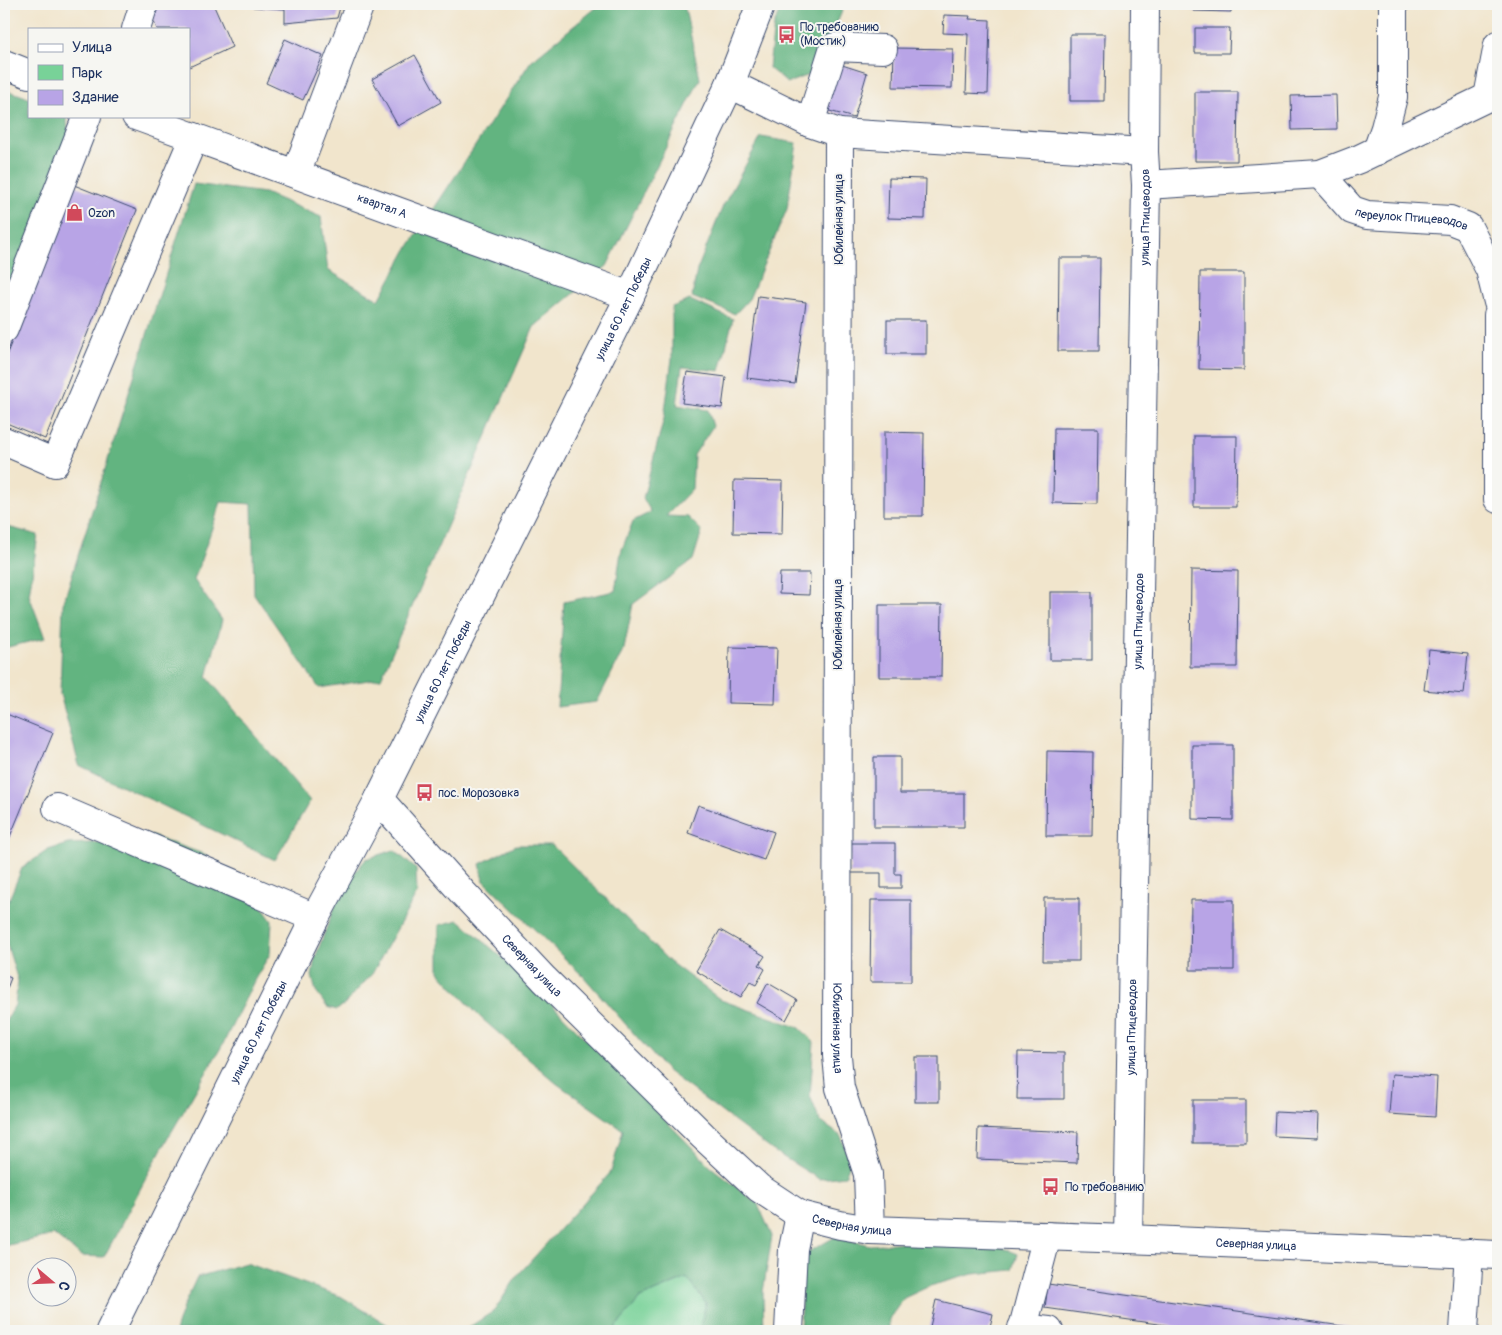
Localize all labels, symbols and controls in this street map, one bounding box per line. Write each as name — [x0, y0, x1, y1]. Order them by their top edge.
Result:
place label: По требованию (Мостик) — [800, 20, 879, 49]
bus stop icon: По требованию (Мостик) — [776, 24, 796, 44]
legend — [28, 28, 190, 118]
text: Улица — [72, 38, 112, 57]
text: Парк — [72, 64, 103, 83]
text: Здание — [72, 88, 119, 107]
street label: улица Птицеводов — [1138, 168, 1154, 267]
street label: Юбилейная улица — [832, 173, 847, 264]
street label: квартал А — [355, 190, 409, 222]
shop icon: Ozon — [64, 203, 84, 223]
street label: переулок Птицеводов — [1353, 205, 1470, 234]
place label: Ozon — [88, 206, 115, 221]
street label: улица 60 лет Победы — [592, 255, 655, 364]
street label: улица Птицеводов — [1131, 573, 1147, 670]
street label: Юбилейная улица — [831, 578, 846, 669]
street label: улица 60 лет Победы — [411, 617, 475, 726]
bus stop icon: пос. Морозовка — [414, 783, 434, 803]
place label: пос. Морозовка — [438, 786, 519, 801]
street label: Северная улица — [498, 932, 565, 1000]
street label: улица 60 лет Победы — [227, 978, 291, 1087]
street label: улица Птицеводов — [1124, 979, 1140, 1076]
street label: Юбилейная улица — [829, 983, 846, 1075]
bus stop icon: По требованию — [1041, 1177, 1061, 1197]
place label: По требованию — [1065, 1180, 1144, 1195]
street label: Северная улица — [810, 1211, 892, 1239]
street label: Северная улица — [1215, 1236, 1297, 1254]
north arrow — [28, 1258, 78, 1308]
text: С — [54, 1279, 73, 1293]

